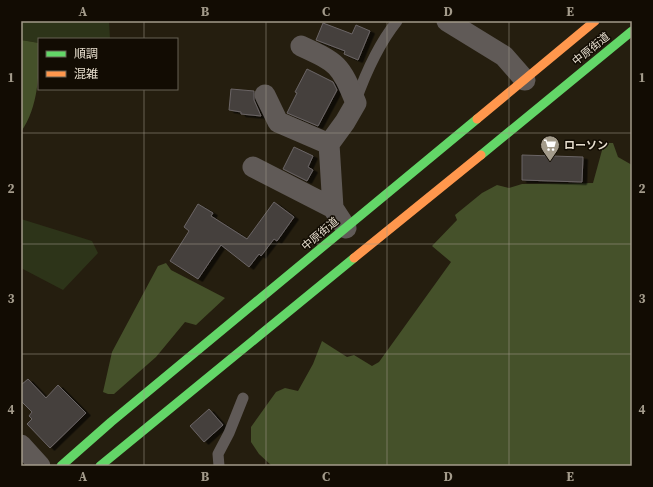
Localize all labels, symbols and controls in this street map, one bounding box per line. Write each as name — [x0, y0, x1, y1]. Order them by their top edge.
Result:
text: A — [79, 3, 88, 20]
text: B — [201, 3, 210, 20]
text: C — [322, 3, 330, 20]
text: D — [443, 3, 453, 20]
text: E — [566, 3, 574, 20]
street label: 中原街道 — [569, 29, 613, 69]
legend — [38, 38, 178, 90]
text: 順調 — [74, 46, 98, 62]
text: 混雑 — [74, 66, 98, 82]
text: 1 — [7, 69, 15, 86]
text: 1 — [638, 69, 646, 86]
supermarket icon: ローソン — [539, 134, 561, 162]
place label: ローソン — [564, 138, 608, 153]
text: 2 — [7, 180, 15, 197]
text: 2 — [638, 180, 646, 197]
street label: 中原街道 — [298, 214, 342, 254]
text: 3 — [7, 290, 15, 307]
text: 3 — [638, 290, 646, 307]
text: 4 — [7, 401, 15, 418]
text: 4 — [638, 401, 646, 418]
text: A — [79, 468, 88, 485]
text: B — [201, 468, 210, 485]
text: C — [322, 468, 330, 485]
text: D — [443, 468, 453, 485]
text: E — [566, 468, 574, 485]

